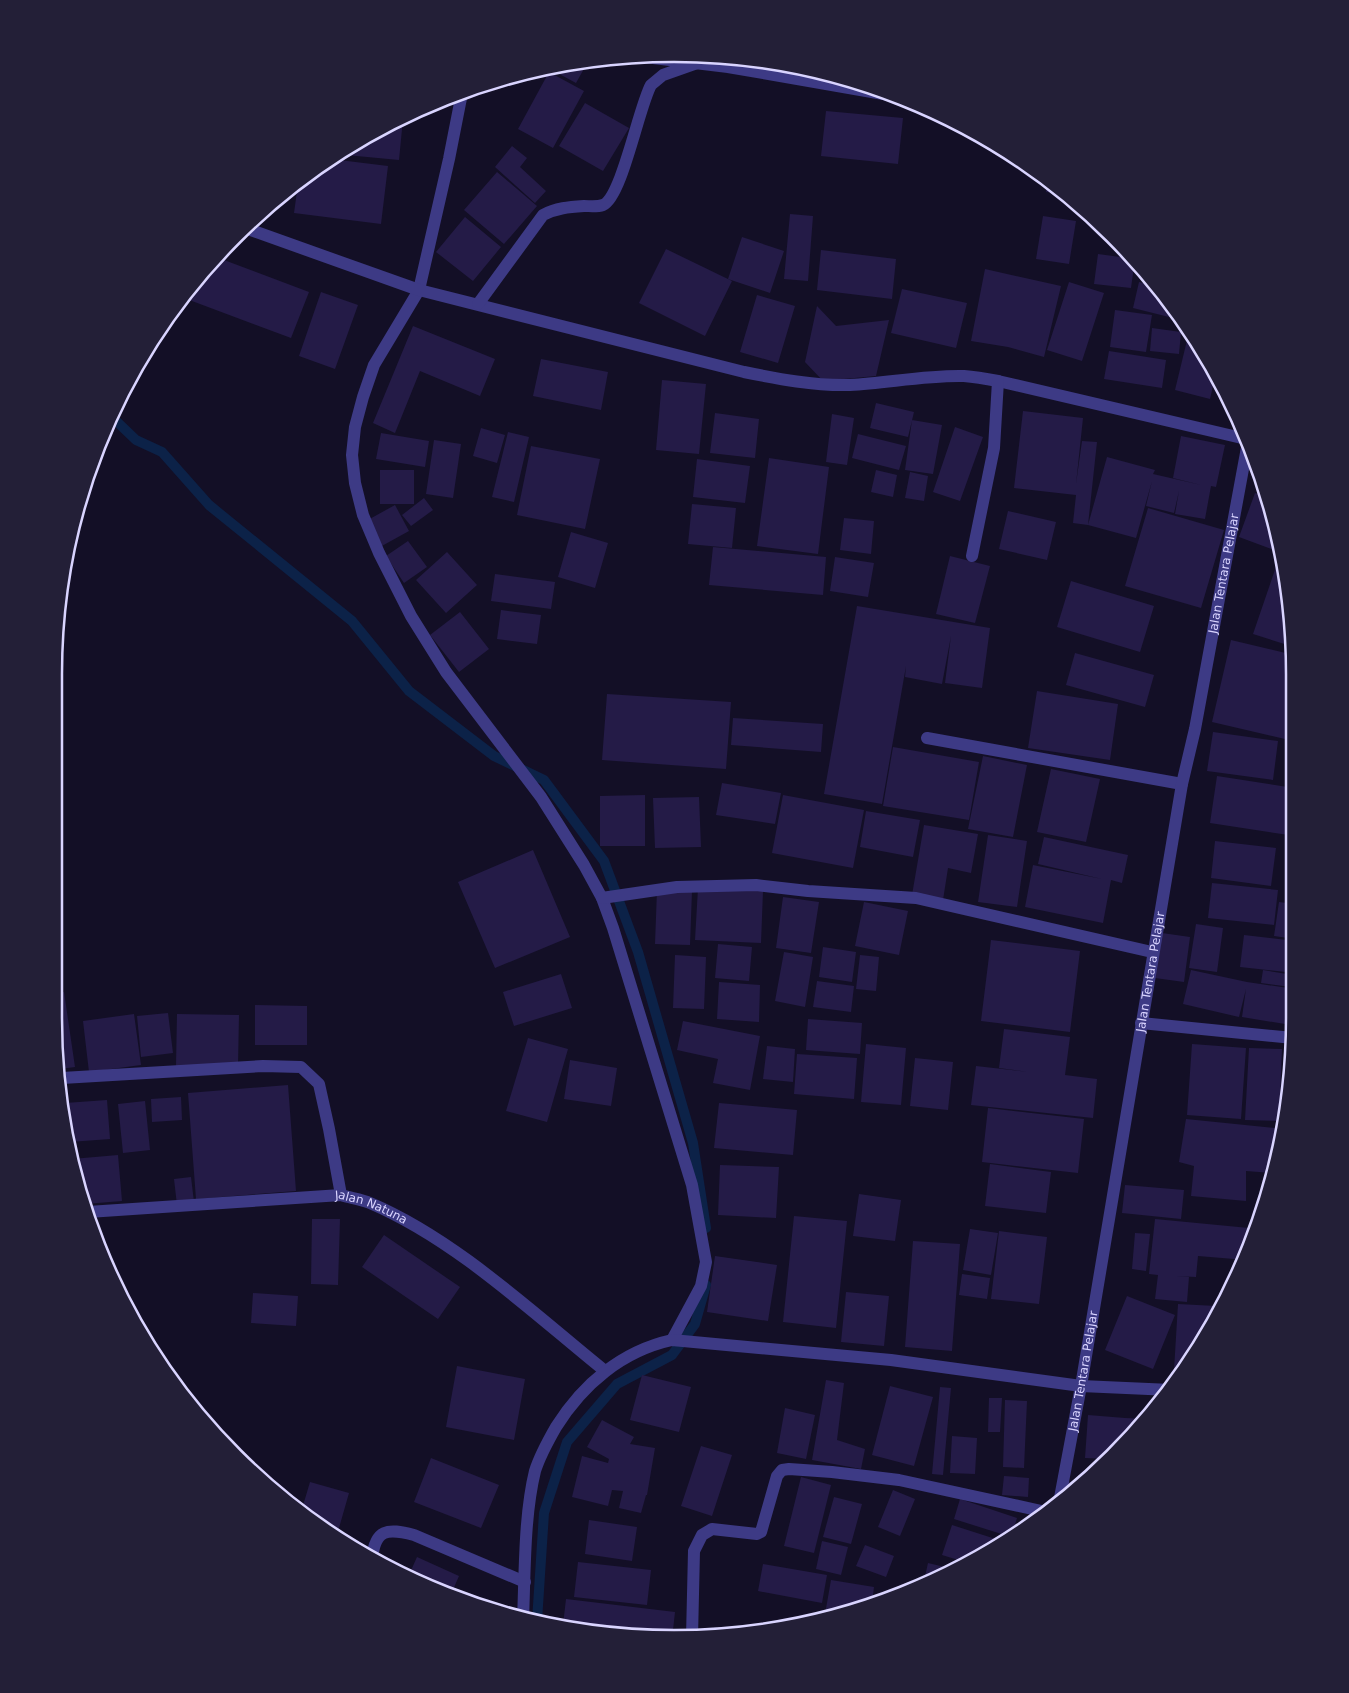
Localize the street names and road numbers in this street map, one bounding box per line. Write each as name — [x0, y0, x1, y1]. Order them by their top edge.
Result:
street label: Jalan Tentara Pelajar — [1206, 512, 1242, 636]
street label: Jalan Tentara Pelajar — [1133, 910, 1168, 1034]
street label: Jalan Natuna — [334, 1188, 410, 1227]
street label: Jalan Tentara Pelajar — [1065, 1310, 1100, 1434]

